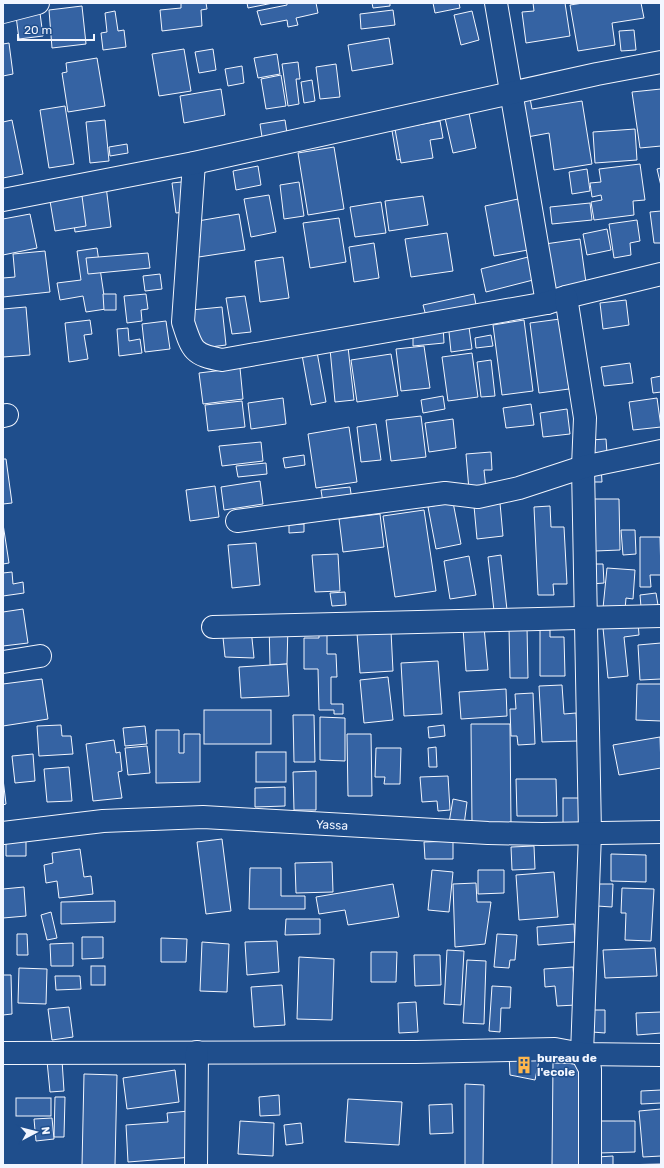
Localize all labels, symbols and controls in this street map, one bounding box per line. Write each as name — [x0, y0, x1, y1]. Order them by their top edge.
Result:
scale bar — [18, 16, 94, 42]
text: 20 m — [24, 23, 52, 37]
street label: Yassa — [316, 817, 348, 833]
place label: bureau de l'ecole — [537, 1051, 597, 1079]
building icon: bureau de l'ecole — [514, 1055, 534, 1075]
north arrow — [16, 1112, 56, 1152]
text: N — [38, 1126, 52, 1136]

